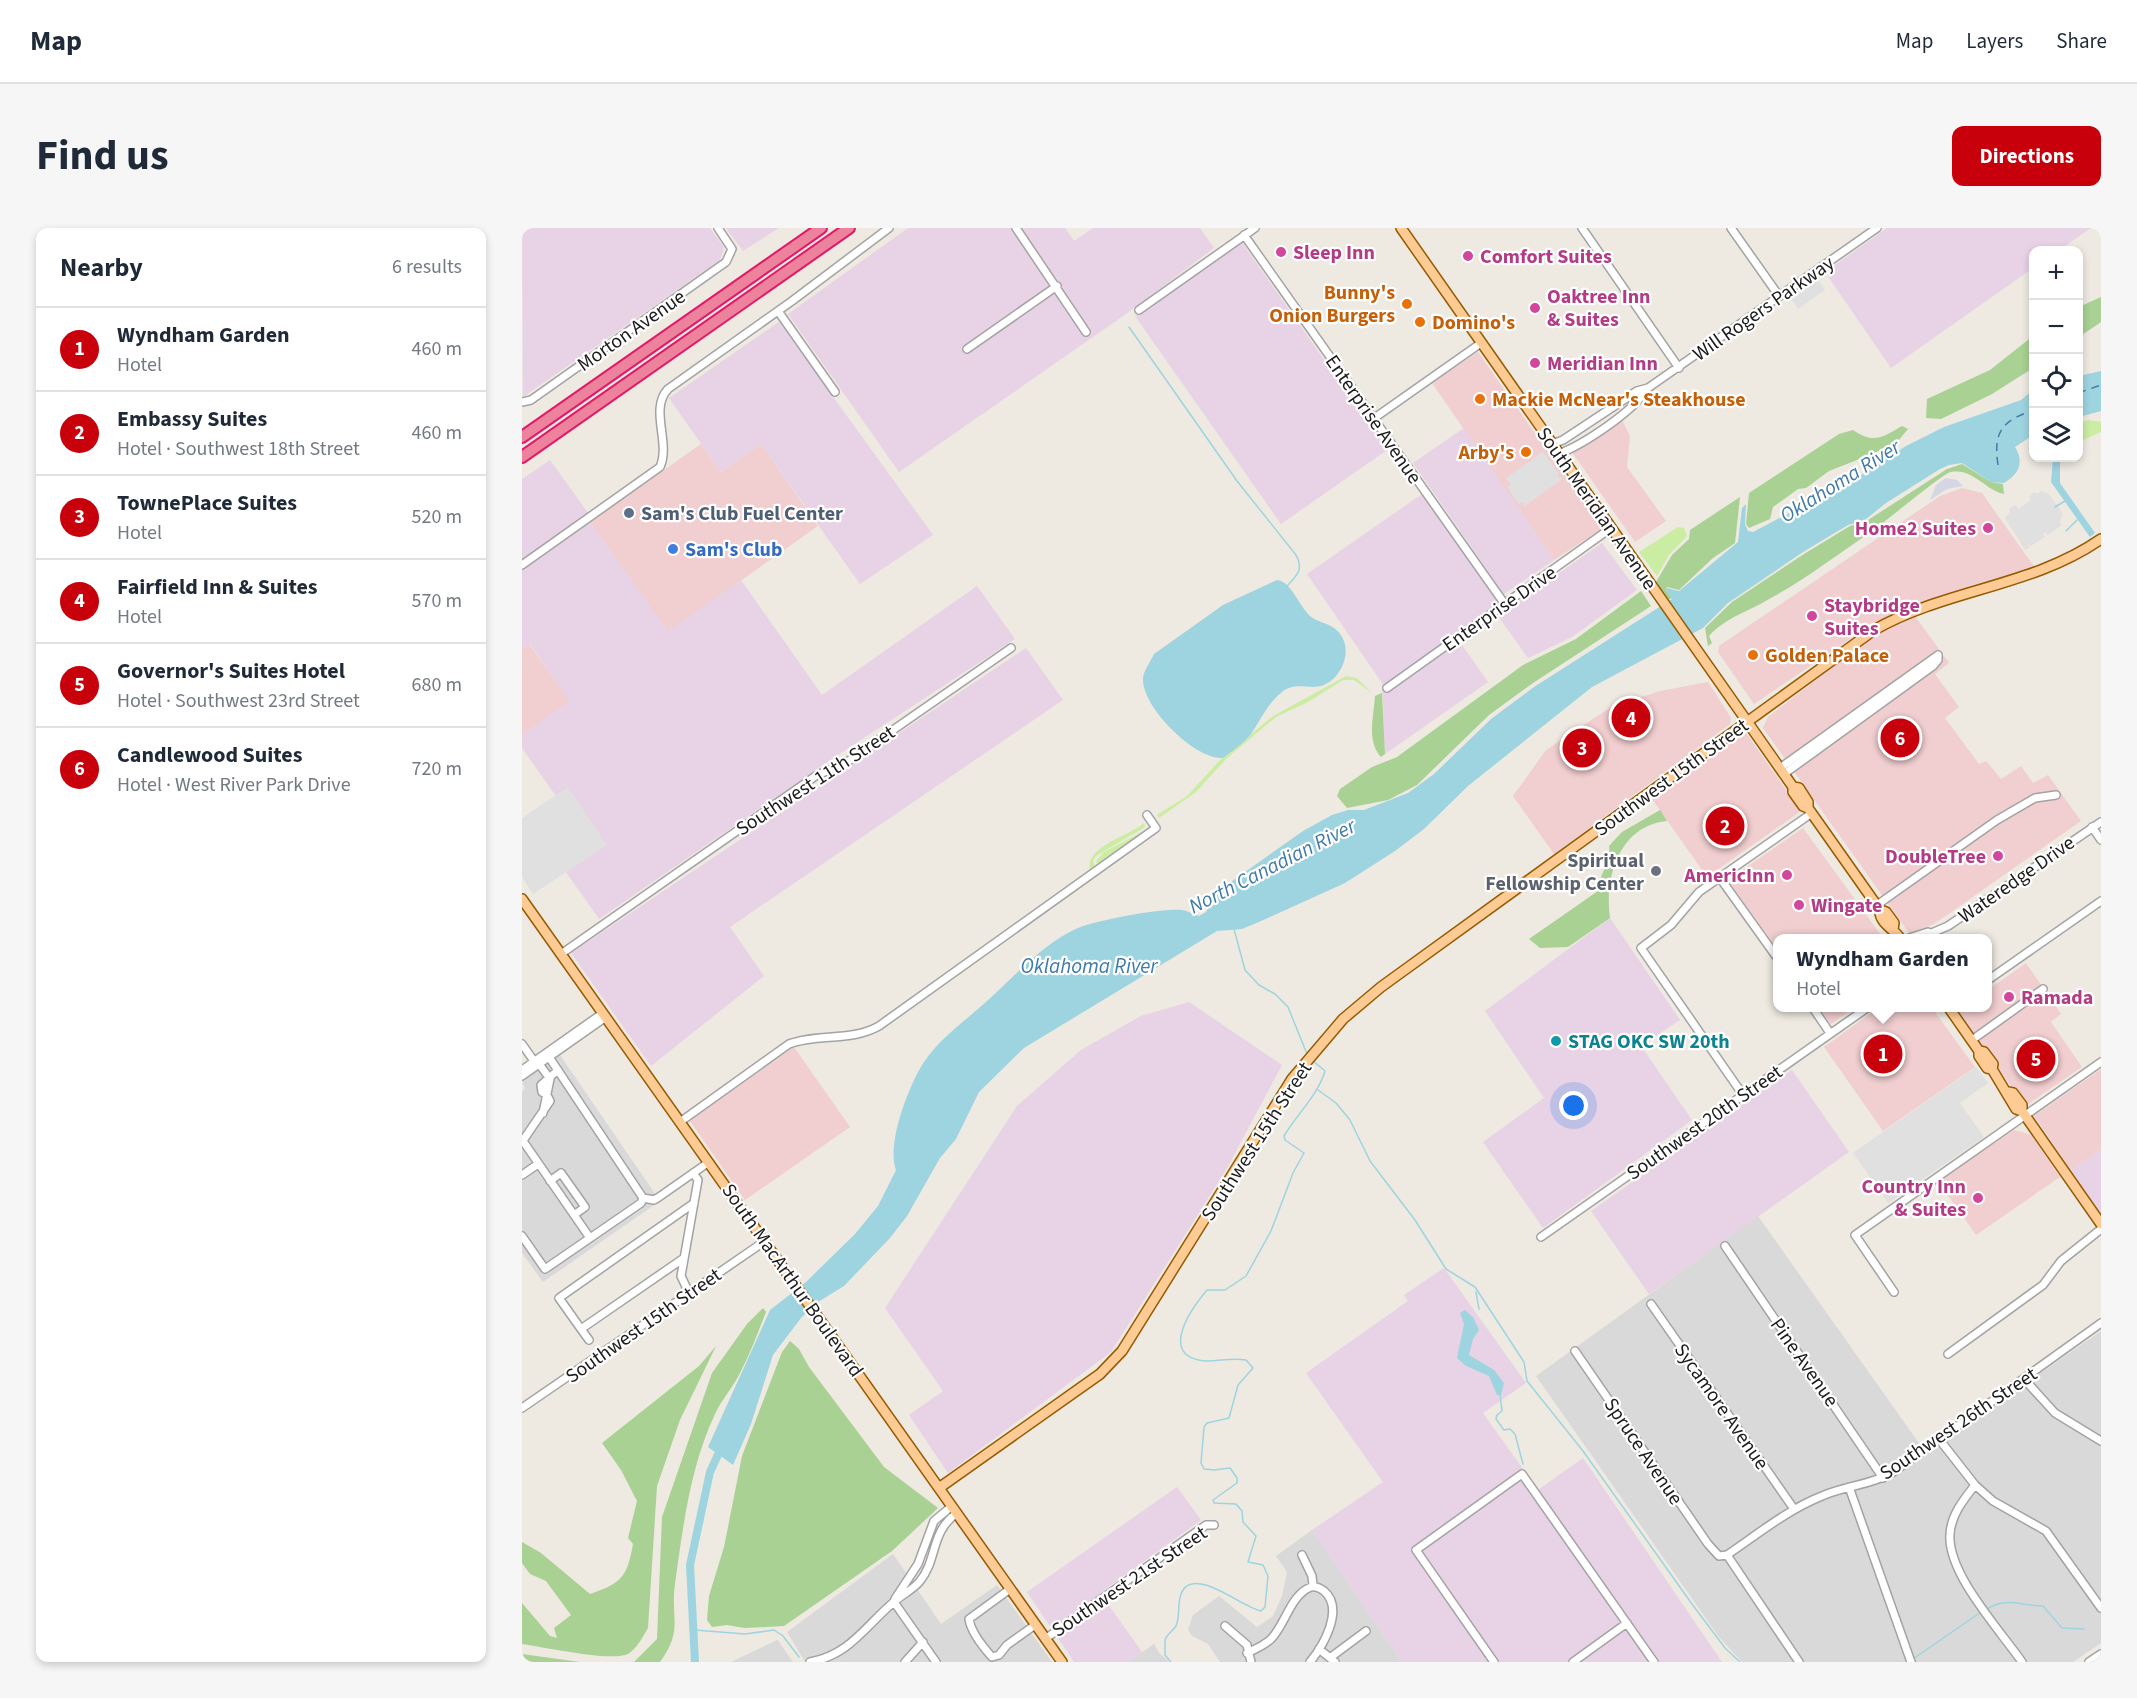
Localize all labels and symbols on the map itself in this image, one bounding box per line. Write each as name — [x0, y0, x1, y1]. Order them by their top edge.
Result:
place label: Sleep Inn — [1293, 239, 1375, 267]
place label: Comfort Suites — [1480, 243, 1612, 271]
marker: Sleep Inn — [1274, 245, 1288, 259]
marker: Comfort Suites — [1461, 249, 1475, 263]
street label: Will Rogers Parkway — [1687, 249, 1840, 368]
place label: Bunny's Onion Burgers — [1269, 279, 1395, 330]
street label: Morton Avenue — [572, 283, 691, 378]
place label: Oaktree Inn & Suites — [1547, 283, 1651, 334]
marker: Bunny's Onion Burgers — [1400, 297, 1414, 311]
marker: Oaktree Inn & Suites — [1528, 301, 1542, 315]
place label: Domino's — [1432, 309, 1515, 337]
marker: Domino's — [1413, 315, 1427, 329]
street label: Enterprise Avenue — [1318, 349, 1428, 490]
place label: Meridian Inn — [1547, 350, 1658, 378]
marker: Meridian Inn — [1528, 356, 1542, 370]
place label: Mackie McNear's Steakhouse — [1492, 386, 1746, 414]
marker: Mackie McNear's Steakhouse — [1473, 392, 1487, 406]
street label: South Meridian Avenue — [1529, 421, 1663, 596]
water label: Oklahoma River — [1774, 432, 1907, 530]
place label: Arby's — [1457, 439, 1514, 467]
marker: Arby's — [1519, 445, 1533, 459]
place label: Sam's Club Fuel Center — [641, 500, 843, 528]
marker: Sam's Club Fuel Center — [622, 506, 636, 520]
place label: Home2 Suites — [1855, 515, 1976, 543]
marker: Home2 Suites — [1981, 521, 1995, 535]
place label: Sam's Club — [685, 536, 782, 564]
marker: Sam's Club — [666, 542, 680, 556]
street label: Enterprise Drive — [1437, 559, 1562, 659]
place label: Staybridge Suites — [1824, 592, 1920, 643]
marker: Staybridge Suites — [1805, 609, 1819, 623]
place label: Golden Palace — [1765, 642, 1889, 670]
marker: Golden Palace — [1746, 648, 1760, 662]
pin: 4 — [1612, 696, 1650, 740]
street label: Southwest 15th Street — [1589, 712, 1755, 843]
pin: 6 — [1880, 716, 1920, 760]
street label: Southwest 11th Street — [730, 719, 901, 843]
pin: 3 — [1562, 726, 1602, 770]
pin: 2 — [1706, 804, 1744, 848]
water label: North Canadian River — [1183, 811, 1361, 921]
street label: Wateredge Drive — [1953, 829, 2081, 930]
place label: DoubleTree — [1885, 843, 1986, 871]
place label: Spiritual Fellowship Center — [1485, 847, 1644, 898]
marker: DoubleTree — [1991, 849, 2005, 863]
place label: AmericInn — [1683, 862, 1775, 890]
marker: Spiritual Fellowship Center — [1649, 864, 1663, 878]
marker: AmericInn — [1780, 868, 1794, 882]
place label: Wingate — [1811, 892, 1882, 920]
marker: Wingate — [1792, 898, 1806, 912]
water label: Oklahoma River — [1021, 951, 1158, 981]
place label: Ramada — [2021, 984, 2093, 1012]
marker: Ramada — [2002, 990, 2016, 1004]
place label: STAG OKC SW 20th — [1568, 1028, 1730, 1056]
pin: 1 — [1864, 1032, 1902, 1076]
marker: STAG OKC SW 20th — [1549, 1034, 1563, 1048]
pin: 5 — [2016, 1036, 2056, 1082]
street label: Southwest 15th Street — [1195, 1056, 1319, 1227]
street label: Southwest 20th Street — [1621, 1058, 1788, 1187]
your location — [1559, 1091, 1588, 1120]
place label: Country Inn & Suites — [1861, 1173, 1966, 1224]
street label: South MacArthur Boulevard — [715, 1178, 870, 1383]
marker: Country Inn & Suites — [1971, 1191, 1985, 1205]
street label: Southwest 15th Street — [560, 1261, 727, 1390]
street label: Pine Avenue — [1763, 1312, 1845, 1413]
street label: Sycamore Avenue — [1667, 1338, 1775, 1476]
street label: Southwest 26th Street — [1874, 1360, 2043, 1487]
street label: Spruce Avenue — [1597, 1392, 1689, 1511]
street label: Southwest 21st Street — [1046, 1519, 1213, 1644]

